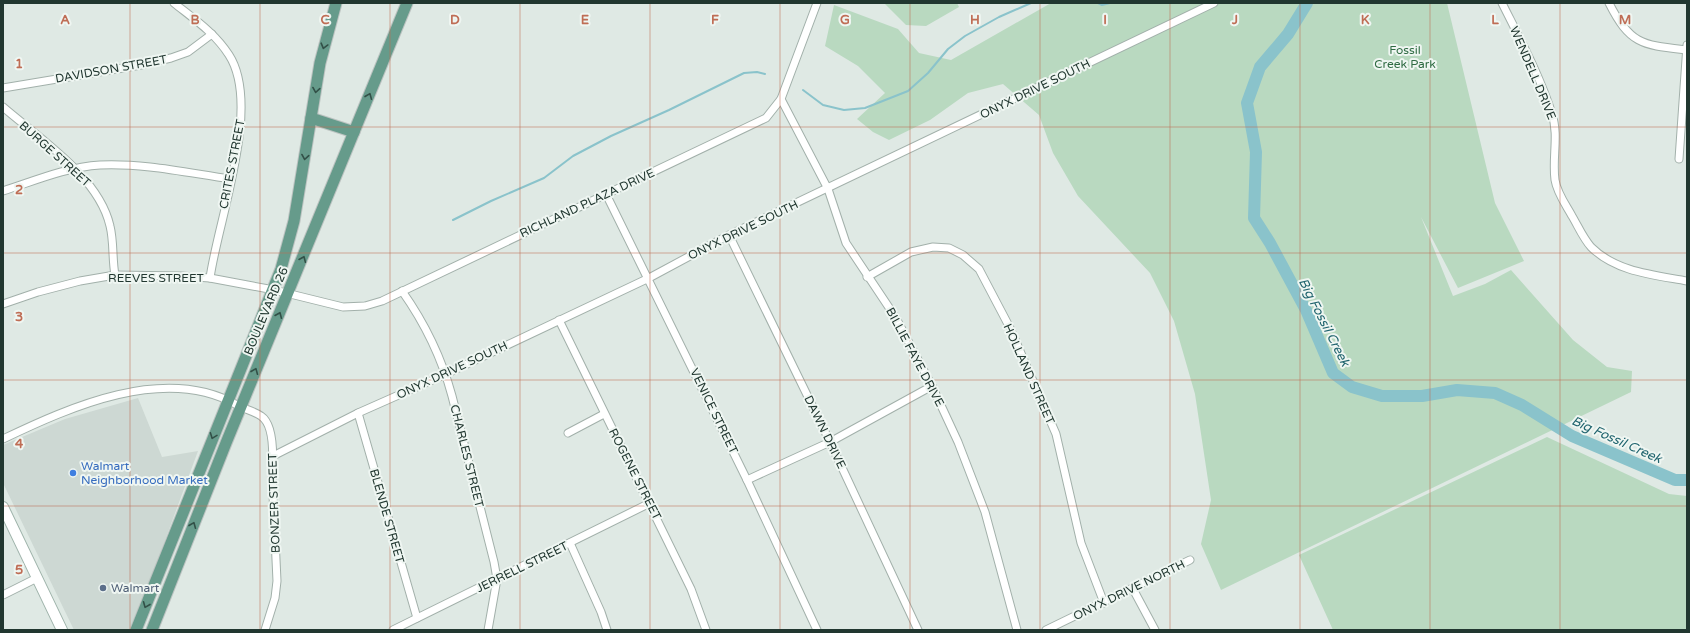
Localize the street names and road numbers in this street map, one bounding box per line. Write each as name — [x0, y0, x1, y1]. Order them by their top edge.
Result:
street label: WENDELL DRIVE — [1507, 24, 1559, 122]
street label: DAVIDSON STREET — [54, 52, 169, 86]
street label: ONYX DRIVE SOUTH — [978, 56, 1092, 122]
street label: CRITES STREET — [216, 117, 248, 210]
street label: BURGE STREET — [16, 118, 94, 190]
street label: RICHLAND PLAZA DRIVE — [517, 165, 657, 240]
street label: ONYX DRIVE SOUTH — [686, 197, 800, 263]
street label: BOULEVARD 26 — [241, 265, 291, 357]
street label: REEVES STREET — [108, 271, 205, 285]
street label: BILLIE FAYE DRIVE — [883, 305, 947, 409]
street label: HOLLAND STREET — [1001, 322, 1058, 427]
street label: ONYX DRIVE SOUTH — [394, 338, 510, 402]
street label: VENICE STREET — [687, 366, 741, 457]
street label: DAWN DRIVE — [801, 393, 849, 471]
street label: CHARLES STREET — [447, 403, 487, 509]
street label: ROGENE STREET — [606, 426, 664, 523]
street label: BONZER STREET — [265, 452, 283, 553]
street label: BLENDE STREET — [367, 467, 407, 566]
street label: JERRELL STREET — [474, 538, 571, 595]
street label: ONYX DRIVE NORTH — [1071, 557, 1187, 623]

